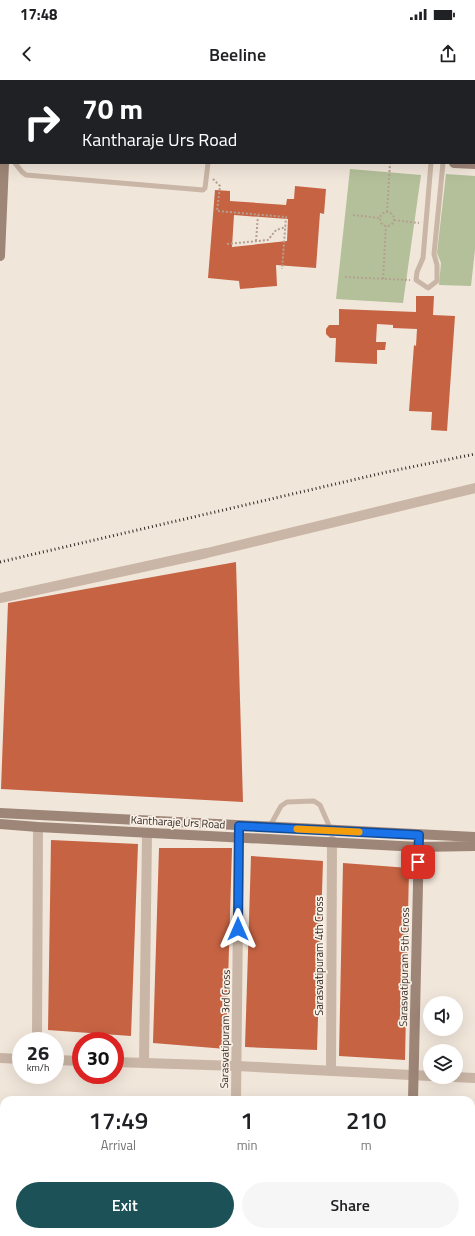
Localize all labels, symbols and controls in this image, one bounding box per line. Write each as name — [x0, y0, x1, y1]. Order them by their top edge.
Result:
text: 17:48 — [20, 3, 57, 26]
text: Beeline — [209, 41, 266, 68]
icon: back — [16, 43, 38, 65]
icon: share — [437, 43, 459, 65]
text: 70 m — [82, 87, 143, 130]
icon: right — [16, 96, 68, 148]
text: Kantharaje Urs Road — [82, 126, 237, 153]
street label: Kantharaje Urs Road — [130, 812, 226, 832]
pin — [401, 845, 435, 879]
icon: arrive — [407, 851, 429, 873]
street label: Sarasvatipuram 4th Cross — [311, 896, 327, 1016]
street label: Sarasvatipuram 5th Cross — [395, 907, 413, 1027]
position arrow — [217, 908, 259, 950]
street label: Sarasvatipuram 3rd Cross — [216, 969, 234, 1089]
map controls — [423, 996, 463, 1084]
button: sound — [423, 996, 463, 1036]
speed limit sign: 30 — [72, 1032, 124, 1084]
text: 26 — [27, 1037, 49, 1068]
button: layers — [423, 1044, 463, 1084]
text: km/h — [27, 1060, 49, 1075]
text: 17:49 — [89, 1102, 148, 1138]
text: 1 — [240, 1102, 254, 1138]
text: 210 — [346, 1102, 386, 1138]
text: Arrival — [101, 1135, 136, 1155]
text: min — [237, 1135, 257, 1155]
text: m — [361, 1135, 372, 1155]
button: Exit — [16, 1182, 234, 1228]
button: Share — [242, 1182, 459, 1228]

